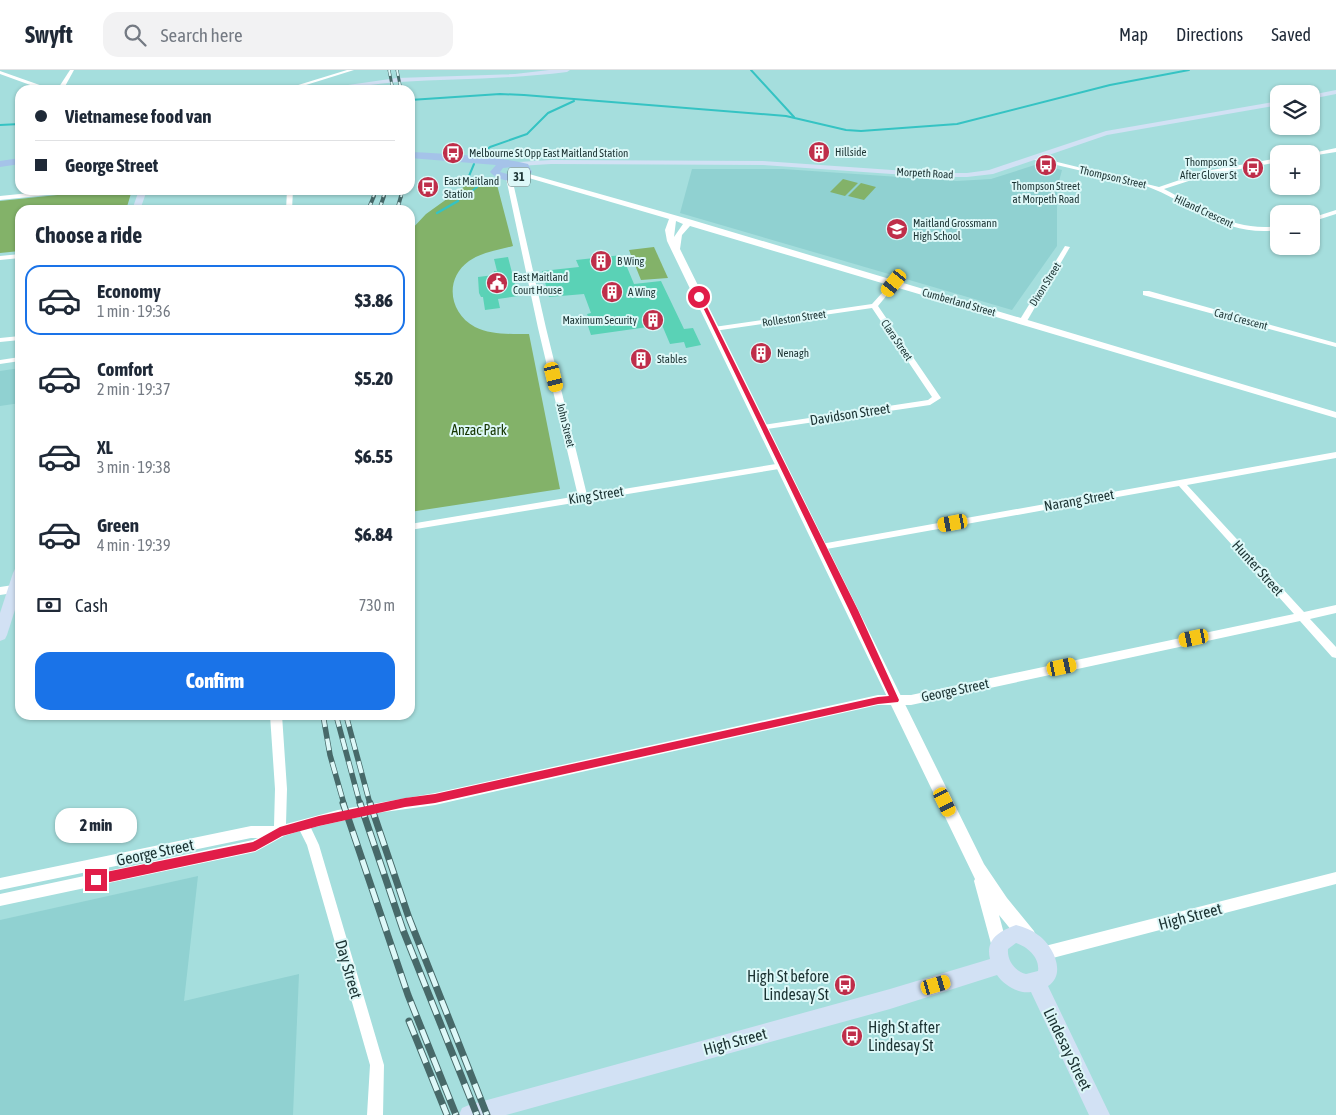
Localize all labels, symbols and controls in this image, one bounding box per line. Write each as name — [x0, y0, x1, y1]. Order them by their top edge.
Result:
search box — [103, 12, 453, 57]
text: Swyft — [25, 21, 73, 48]
icon: search — [121, 21, 149, 49]
text: Search here — [161, 24, 243, 46]
text: Map — [1119, 24, 1148, 45]
text: Directions — [1176, 24, 1243, 45]
text: Saved — [1271, 24, 1311, 45]
map controls — [1270, 85, 1320, 255]
button: layers — [1270, 85, 1320, 135]
text: Vietnamese food van — [65, 105, 211, 127]
building icon: Hillside — [807, 140, 831, 164]
bus stop icon: Melbourne St Opp East Maitland Station — [441, 141, 465, 165]
button: + — [1270, 145, 1320, 195]
place label: Hillside — [835, 146, 866, 158]
place label: Melbourne St Opp East Maitland Station — [469, 147, 628, 159]
bus stop icon: Thompson Street at Morpeth Road — [1034, 153, 1058, 177]
text: George Street — [65, 154, 158, 176]
place label: Thompson St After Glover St — [1180, 156, 1237, 181]
bus stop icon: Thompson St After Glover St — [1241, 156, 1265, 180]
street label: Thompson Street — [1078, 163, 1148, 191]
street label: Morpeth Road — [896, 166, 954, 180]
road number: 31 — [508, 168, 530, 186]
bus stop icon: East Maitland Station — [416, 175, 440, 199]
place label: East Maitland Station — [444, 175, 499, 200]
place label: Thompson Street at Morpeth Road — [1012, 180, 1080, 205]
street label: Hiland Crescent — [1173, 192, 1235, 230]
button: − — [1270, 205, 1320, 255]
school or university icon: Maitland Grossmann High School — [885, 217, 909, 241]
place label: Maitland Grossmann High School — [913, 217, 997, 242]
text: Choose a ride — [35, 222, 142, 248]
building icon: B Wing — [589, 249, 613, 273]
place label: B Wing — [617, 255, 645, 267]
street label: Dixon Street — [1027, 260, 1063, 308]
car — [878, 267, 909, 299]
public building icon: East Maitland Court House — [485, 271, 509, 295]
place label: East Maitland Court House — [513, 271, 568, 296]
icon: car — [37, 278, 82, 323]
text: Economy — [97, 280, 161, 302]
building icon: A Wing — [600, 280, 624, 304]
place label: A Wing — [628, 286, 656, 298]
route start — [688, 286, 710, 308]
street label: Cumberland Street — [921, 286, 997, 318]
text: $3.86 — [355, 289, 393, 311]
text: 1 min · 19:36 — [97, 302, 170, 320]
street label: Card Crescent — [1213, 306, 1269, 332]
building icon: Maximum Security — [641, 308, 665, 332]
street label: Rolleston Street — [761, 308, 827, 328]
place label: Maximum Security — [562, 314, 637, 326]
street label: Clara Street — [879, 317, 915, 363]
building icon: Nenagh — [749, 341, 773, 365]
building icon: Stables — [629, 347, 653, 371]
place label: Nenagh — [777, 347, 809, 359]
place label: Stables — [657, 353, 687, 365]
icon: car — [37, 356, 82, 401]
text: Comfort — [97, 358, 153, 380]
car — [543, 361, 564, 393]
text: $5.20 — [355, 367, 393, 389]
text: 2 min · 19:37 — [97, 380, 170, 398]
street label: Davidson Street — [809, 400, 891, 428]
street label: John Street — [555, 402, 577, 448]
park label: Anzac Park — [451, 422, 507, 438]
icon: car — [37, 434, 82, 479]
text: XL — [97, 436, 113, 458]
text: $6.55 — [355, 445, 393, 467]
text: 3 min · 19:38 — [97, 458, 170, 476]
street label: King Street — [567, 483, 625, 507]
street label: Narang Street — [1043, 486, 1115, 514]
icon: car — [37, 512, 82, 557]
car — [936, 513, 969, 533]
text: Green — [97, 514, 139, 536]
text: $6.84 — [355, 523, 393, 545]
text: 4 min · 19:39 — [97, 536, 170, 554]
street label: Hunter Street — [1229, 537, 1287, 599]
icon: cash — [35, 591, 63, 619]
text: Cash — [75, 594, 108, 616]
text: 730 m — [359, 596, 395, 614]
car — [1177, 628, 1210, 648]
button: Confirm — [35, 652, 395, 710]
car — [1045, 657, 1078, 677]
street label: George Street — [920, 675, 990, 705]
car — [931, 785, 958, 819]
callout: 2 min — [55, 808, 137, 842]
text: 2 min — [80, 816, 112, 834]
street label: George Street — [115, 835, 196, 870]
route end — [85, 869, 107, 891]
street label: High Street — [1156, 899, 1224, 934]
street label: Day Street — [331, 938, 366, 1001]
place label: High St before Lindesay St — [747, 967, 829, 1004]
bus stop icon: High St before Lindesay St — [833, 973, 857, 997]
car — [919, 974, 952, 996]
street label: Lindesay Street — [1039, 1005, 1096, 1094]
place label: High St after Lindesay St — [868, 1018, 940, 1055]
street label: High Street — [701, 1024, 769, 1059]
bus stop icon: High St after Lindesay St — [840, 1024, 864, 1048]

